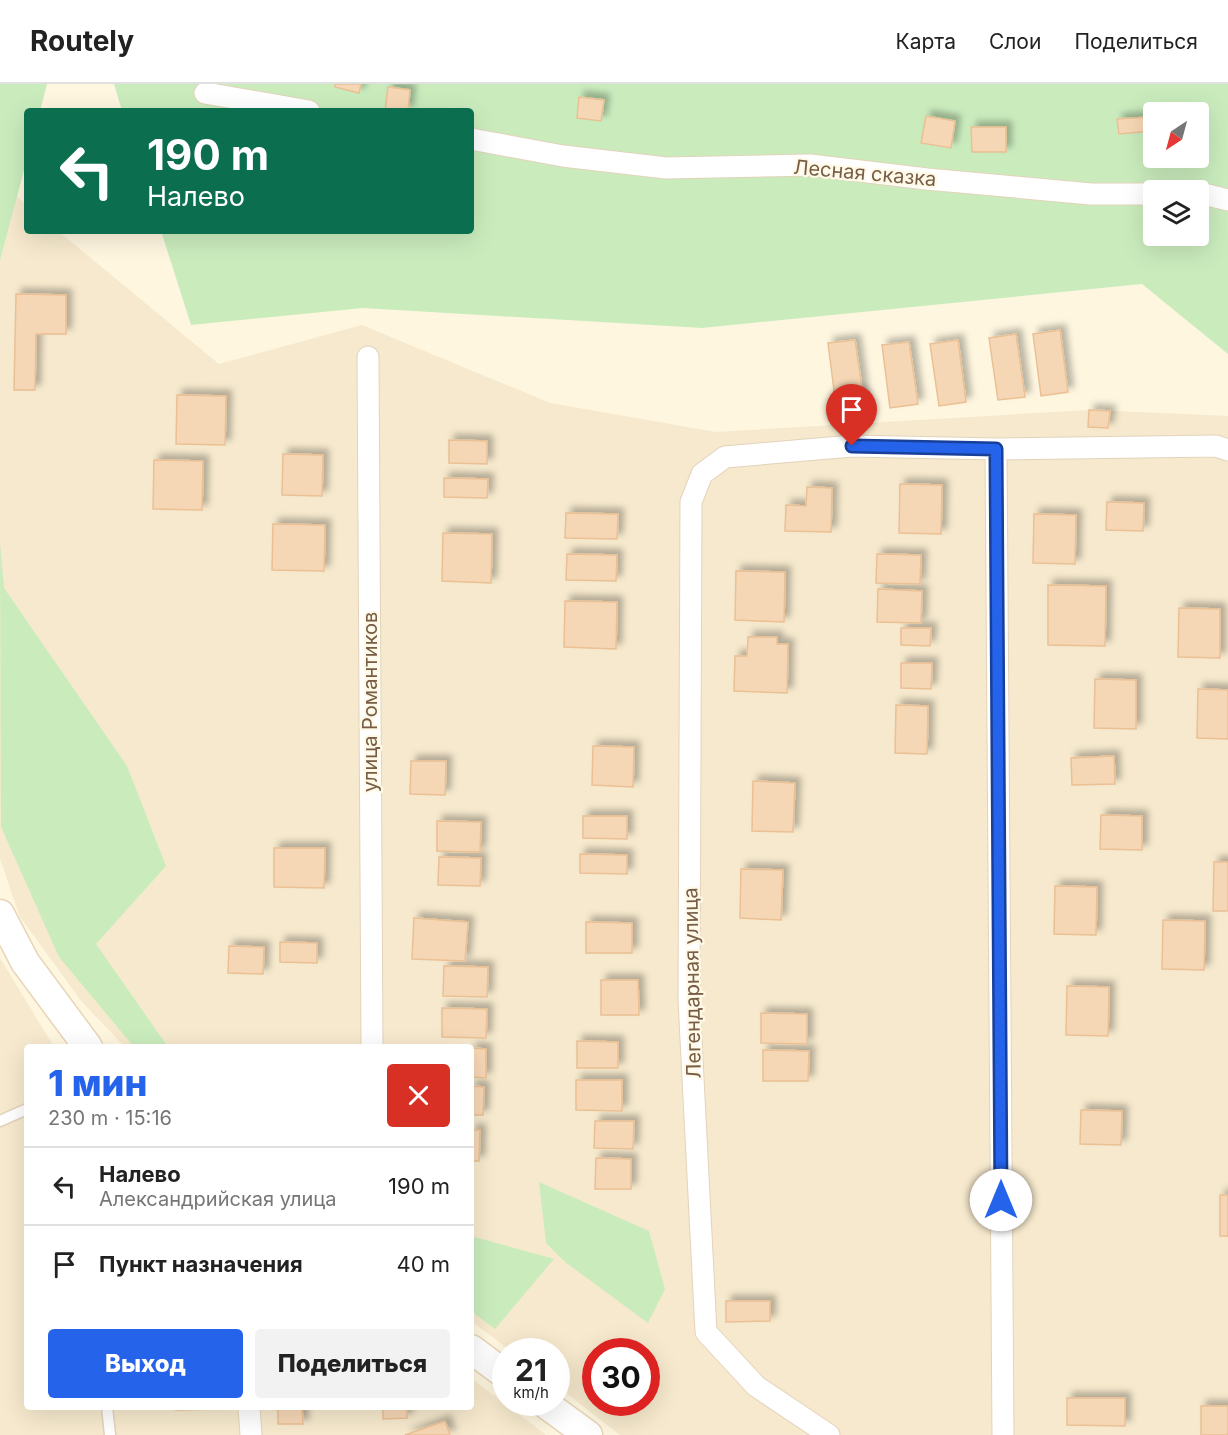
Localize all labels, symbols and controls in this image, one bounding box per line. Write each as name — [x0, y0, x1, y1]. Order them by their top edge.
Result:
text: Routely — [30, 24, 134, 58]
text: Карта — [896, 29, 956, 54]
text: Слои — [989, 29, 1041, 54]
text: Поделиться — [1074, 29, 1198, 54]
north arrow — [1143, 102, 1209, 168]
map controls — [1143, 102, 1209, 246]
text: 190 m — [147, 129, 269, 180]
icon: left — [48, 132, 126, 210]
street label: Лесная сказка — [793, 155, 937, 191]
text: Налево — [147, 180, 245, 213]
button: layers — [1143, 180, 1209, 246]
pin — [826, 384, 877, 446]
icon: arrive — [835, 393, 868, 426]
street label: улица Романтиков — [358, 612, 382, 792]
street label: Легендарная улица — [678, 887, 706, 1079]
text: 1 мин — [48, 1061, 147, 1105]
button: close — [387, 1064, 450, 1127]
text: 230 m · 15:16 — [48, 1106, 172, 1130]
text: Налево — [99, 1161, 181, 1187]
position arrow — [969, 1168, 1033, 1232]
icon: left — [48, 1170, 81, 1203]
text: 190 m — [388, 1173, 450, 1199]
text: Александрийская улица — [99, 1187, 337, 1211]
icon: arrive — [48, 1248, 81, 1281]
text: Пункт назначения — [99, 1251, 303, 1277]
text: 40 m — [396, 1251, 450, 1277]
button: Выход — [48, 1329, 243, 1398]
button: Поделиться — [255, 1329, 450, 1398]
speed limit sign: 30 — [582, 1338, 660, 1416]
text: 21 — [515, 1352, 547, 1388]
text: km/h — [513, 1383, 549, 1402]

